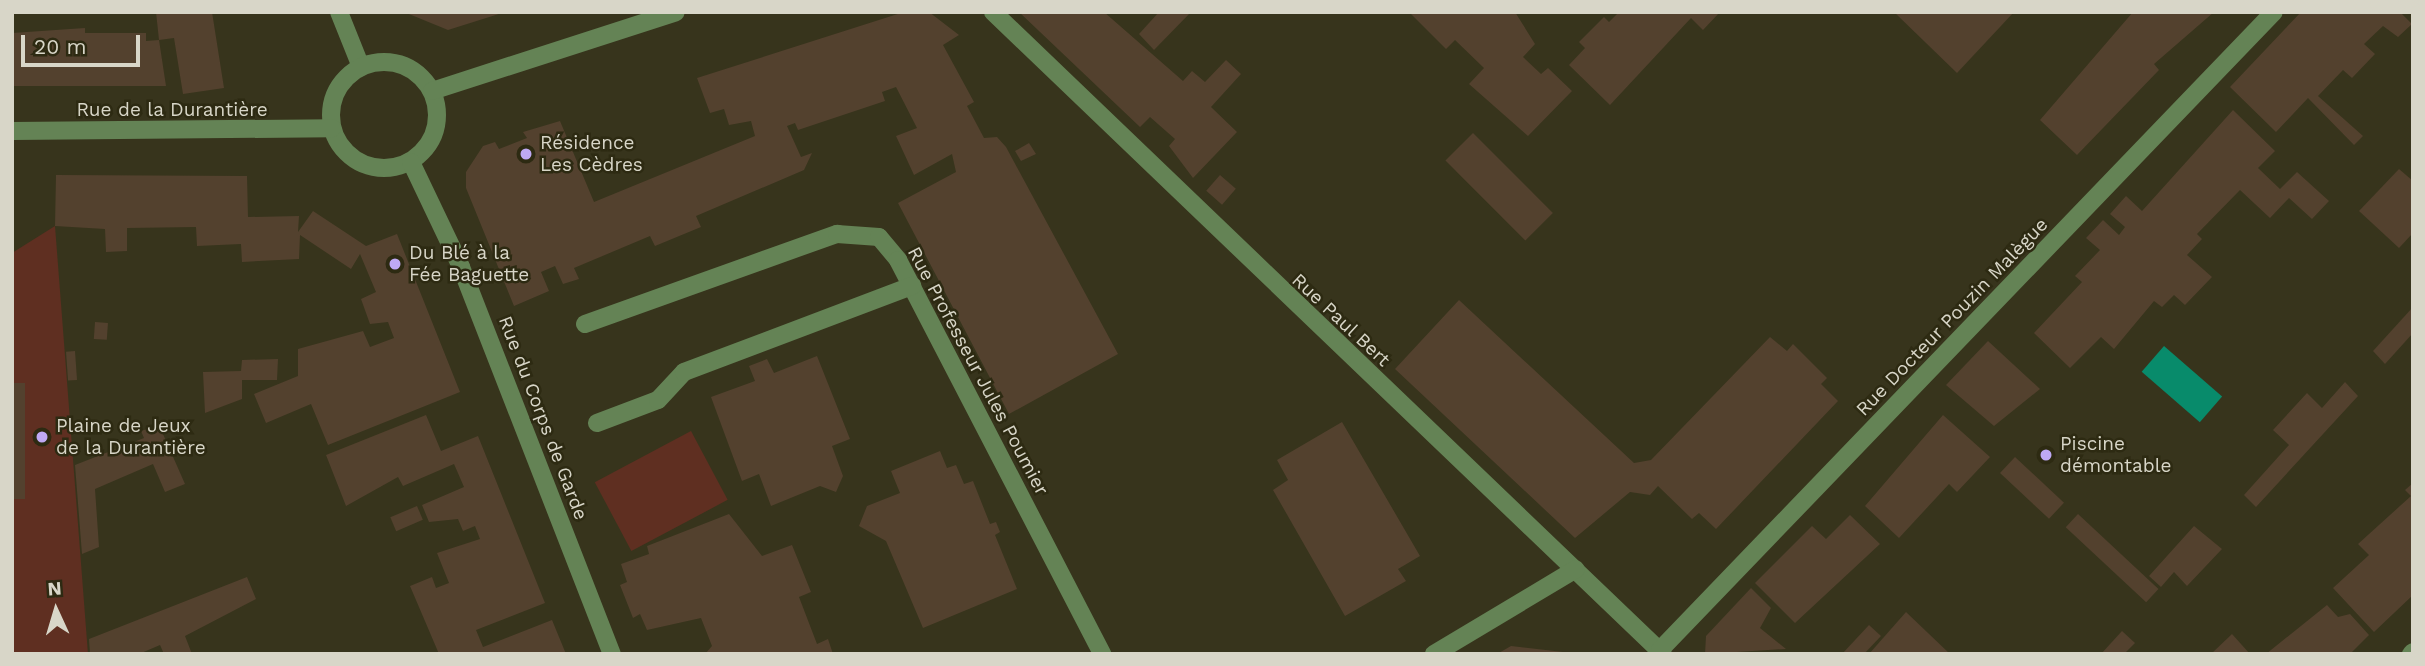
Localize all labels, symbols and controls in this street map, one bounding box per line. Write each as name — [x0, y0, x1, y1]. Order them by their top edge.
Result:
scale bar — [24, 21, 144, 65]
text: 20 m — [34, 34, 86, 59]
street label: Rue de la Durantière — [76, 99, 268, 121]
place label: Résidence Les Cèdres — [540, 132, 643, 176]
marker: Résidence Les Cèdres — [518, 146, 534, 162]
street label: Rue Docteur Pouzin Malègue — [1851, 213, 2053, 421]
place label: Du Blé à la Fée Baguette — [409, 242, 529, 286]
street label: Rue Professeur Jules Poumier — [902, 242, 1054, 500]
marker: Du Blé à la Fée Baguette — [387, 256, 403, 272]
street label: Rue Paul Bert — [1287, 269, 1395, 371]
street label: Rue du Corps de Garde — [494, 313, 592, 523]
place label: Plaine de Jeux de la Durantière — [56, 415, 206, 459]
marker: Plaine de Jeux de la Durantière — [34, 429, 50, 445]
place label: Piscine démontable — [2060, 433, 2171, 477]
marker: Piscine démontable — [2038, 447, 2054, 463]
north arrow — [21, 575, 91, 645]
text: N — [47, 577, 62, 601]

